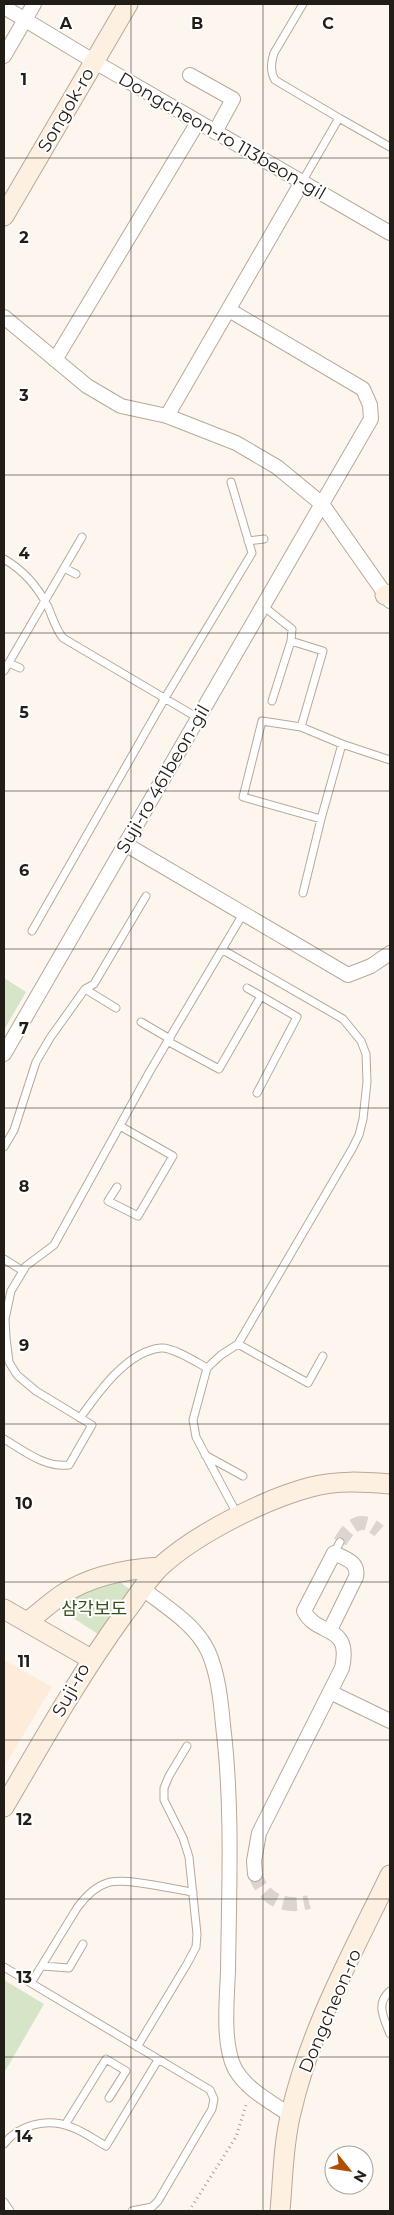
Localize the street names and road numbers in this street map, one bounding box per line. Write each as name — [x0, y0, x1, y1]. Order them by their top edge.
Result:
street label: Songok-ro — [33, 64, 99, 156]
street label: Dongcheon-ro 113beon-gil — [114, 68, 330, 204]
street label: Suji-ro 461beon-gil — [112, 701, 214, 857]
street label: Suji-ro — [47, 1659, 95, 1721]
street label: Dongcheon-ro — [294, 1946, 366, 2076]

